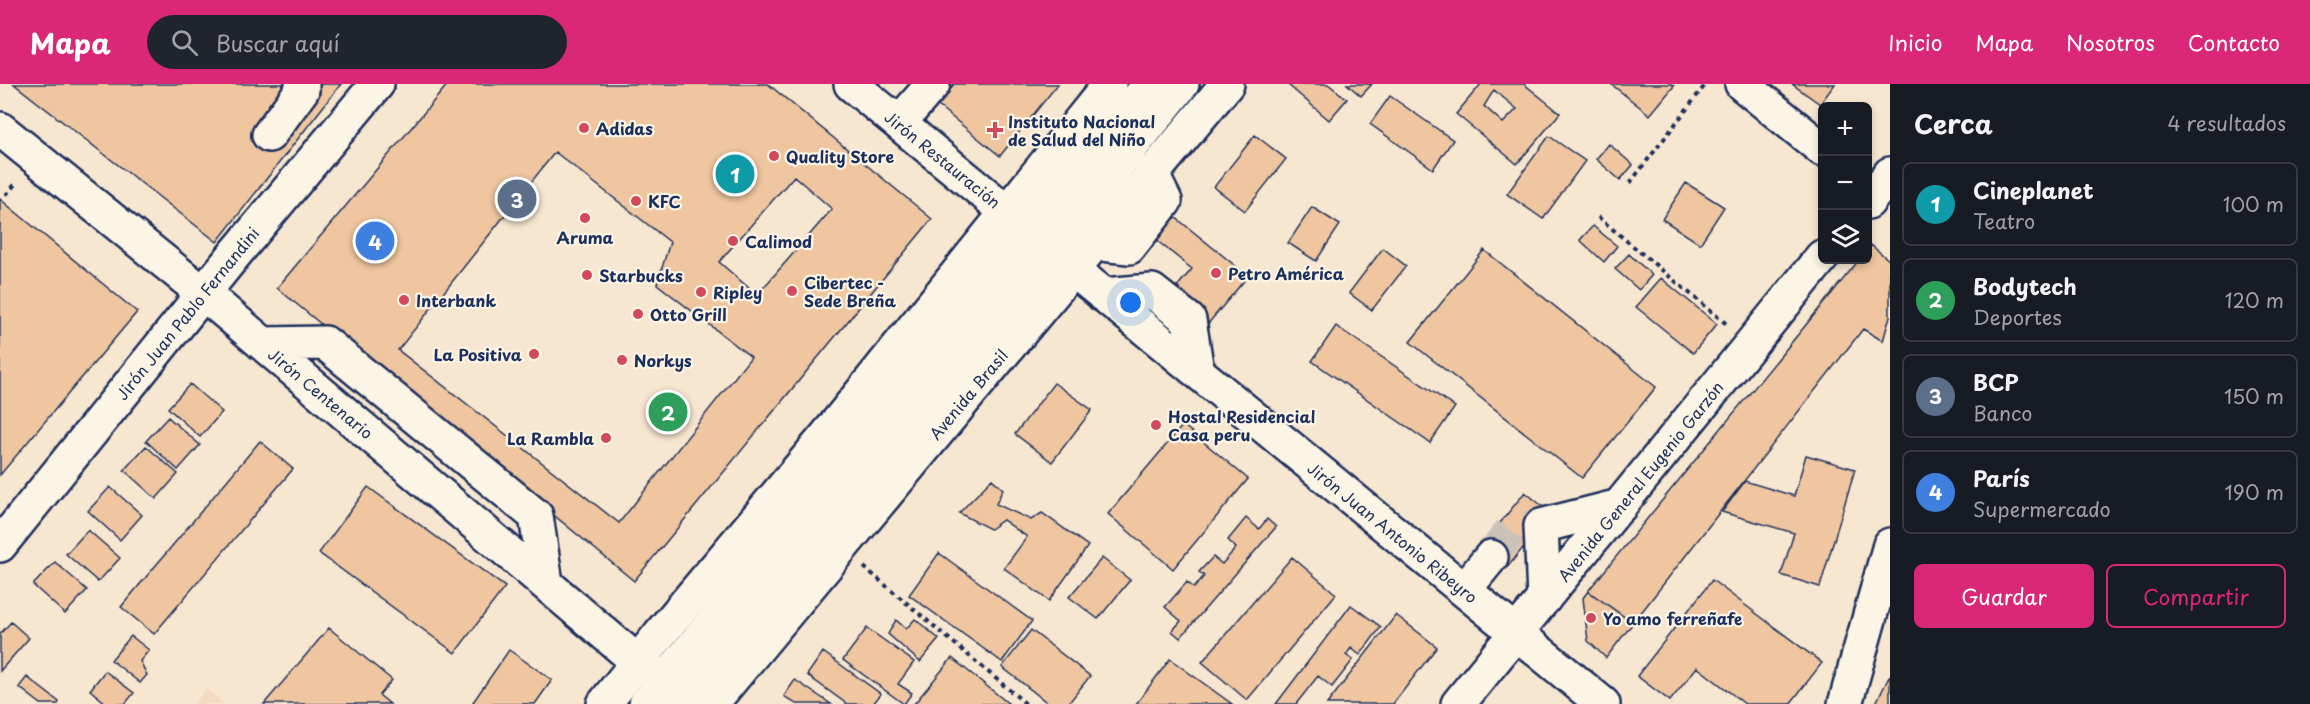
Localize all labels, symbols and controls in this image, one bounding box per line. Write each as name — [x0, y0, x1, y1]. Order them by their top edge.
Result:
search box — [147, 15, 567, 69]
text: Mapa — [30, 21, 111, 64]
icon: search — [168, 26, 201, 59]
text: Buscar aquí — [216, 26, 340, 59]
text: Inicio — [1888, 26, 1942, 58]
text: Mapa — [1975, 26, 2033, 58]
text: Nosotros — [2066, 26, 2155, 58]
text: Contacto — [2188, 26, 2280, 58]
map controls — [1818, 102, 1872, 264]
button: + — [1818, 102, 1872, 156]
text: Cerca — [1914, 104, 1993, 143]
street label: Jirón Restauración — [880, 105, 1006, 213]
text: 4 resultados — [2168, 108, 2286, 138]
place label: Instituto Nacional de Salud del Niño — [1008, 109, 1155, 151]
place label: Adidas — [596, 116, 653, 140]
marker: Adidas — [577, 121, 591, 135]
marker: Instituto Nacional de Salud del Niño — [986, 121, 1004, 139]
place label: Quality Store — [786, 144, 895, 168]
marker: Quality Store — [767, 149, 781, 163]
pin: 1 — [716, 152, 754, 196]
button: − — [1818, 156, 1872, 210]
text: Cineplanet — [1973, 173, 2094, 206]
pin: 3 — [498, 176, 536, 222]
place label: KFC — [648, 189, 681, 213]
text: 1 — [1931, 189, 1940, 219]
text: 100 m — [2223, 189, 2284, 219]
marker: KFC — [629, 194, 643, 208]
text: Teatro — [1973, 206, 2035, 236]
button: layers — [1818, 210, 1872, 264]
marker: Aruma — [578, 211, 592, 225]
pin: 4 — [356, 218, 394, 264]
street label: Jirón Juan Pablo Fernandini — [110, 221, 264, 405]
place label: Aruma — [557, 225, 614, 249]
place label: Calimod — [745, 229, 812, 253]
marker: Calimod — [726, 234, 740, 248]
place label: Petro América — [1228, 261, 1344, 285]
place label: Starbucks — [599, 263, 683, 287]
marker: Petro América — [1209, 266, 1223, 280]
marker: Starbucks — [580, 268, 594, 282]
text: Bodytech — [1973, 269, 2077, 302]
place label: Cibertec - Sede Breña — [804, 270, 896, 312]
place label: Ripley — [713, 280, 762, 304]
marker: Cibertec - Sede Breña — [785, 284, 799, 298]
marker: Ripley — [694, 285, 708, 299]
text: 2 — [1928, 285, 1943, 315]
text: 120 m — [2225, 285, 2284, 315]
place label: Interbank — [416, 288, 496, 312]
your location — [1116, 288, 1145, 317]
marker: Interbank — [397, 293, 411, 307]
place label: Otto Grill — [650, 302, 727, 326]
text: Deportes — [1973, 302, 2062, 332]
marker: Otto Grill — [631, 307, 645, 321]
street label: Jirón Centenario — [263, 342, 379, 444]
place label: La Positiva — [434, 342, 522, 366]
street label: Avenida Brasil — [923, 344, 1013, 444]
marker: La Positiva — [527, 347, 541, 361]
place label: Norkys — [634, 348, 692, 372]
marker: Norkys — [615, 353, 629, 367]
text: BCP — [1973, 365, 2019, 398]
street label: Avenida General Eugenio Garzón — [1551, 376, 1729, 586]
text: 3 — [1929, 381, 1942, 411]
text: 150 m — [2224, 381, 2284, 411]
pin: 2 — [648, 390, 688, 434]
text: Banco — [1973, 398, 2032, 428]
place label: Hostal Residencial Casa peru — [1168, 404, 1315, 446]
marker: Hostal Residencial Casa peru — [1149, 418, 1163, 432]
place label: La Rambla — [507, 426, 594, 450]
marker: La Rambla — [599, 431, 613, 445]
street label: Jirón Juan Antonio Ribeyro — [1303, 456, 1483, 608]
text: París — [1973, 461, 2030, 494]
text: 4 — [1929, 477, 1942, 507]
text: 190 m — [2225, 477, 2284, 507]
text: Supermercado — [1973, 494, 2111, 524]
button: Guardar — [1914, 564, 2094, 628]
button: Compartir — [2106, 564, 2286, 628]
place label: Yo amo ferreñafe — [1603, 606, 1742, 630]
marker: Yo amo ferreñafe — [1584, 611, 1598, 625]

